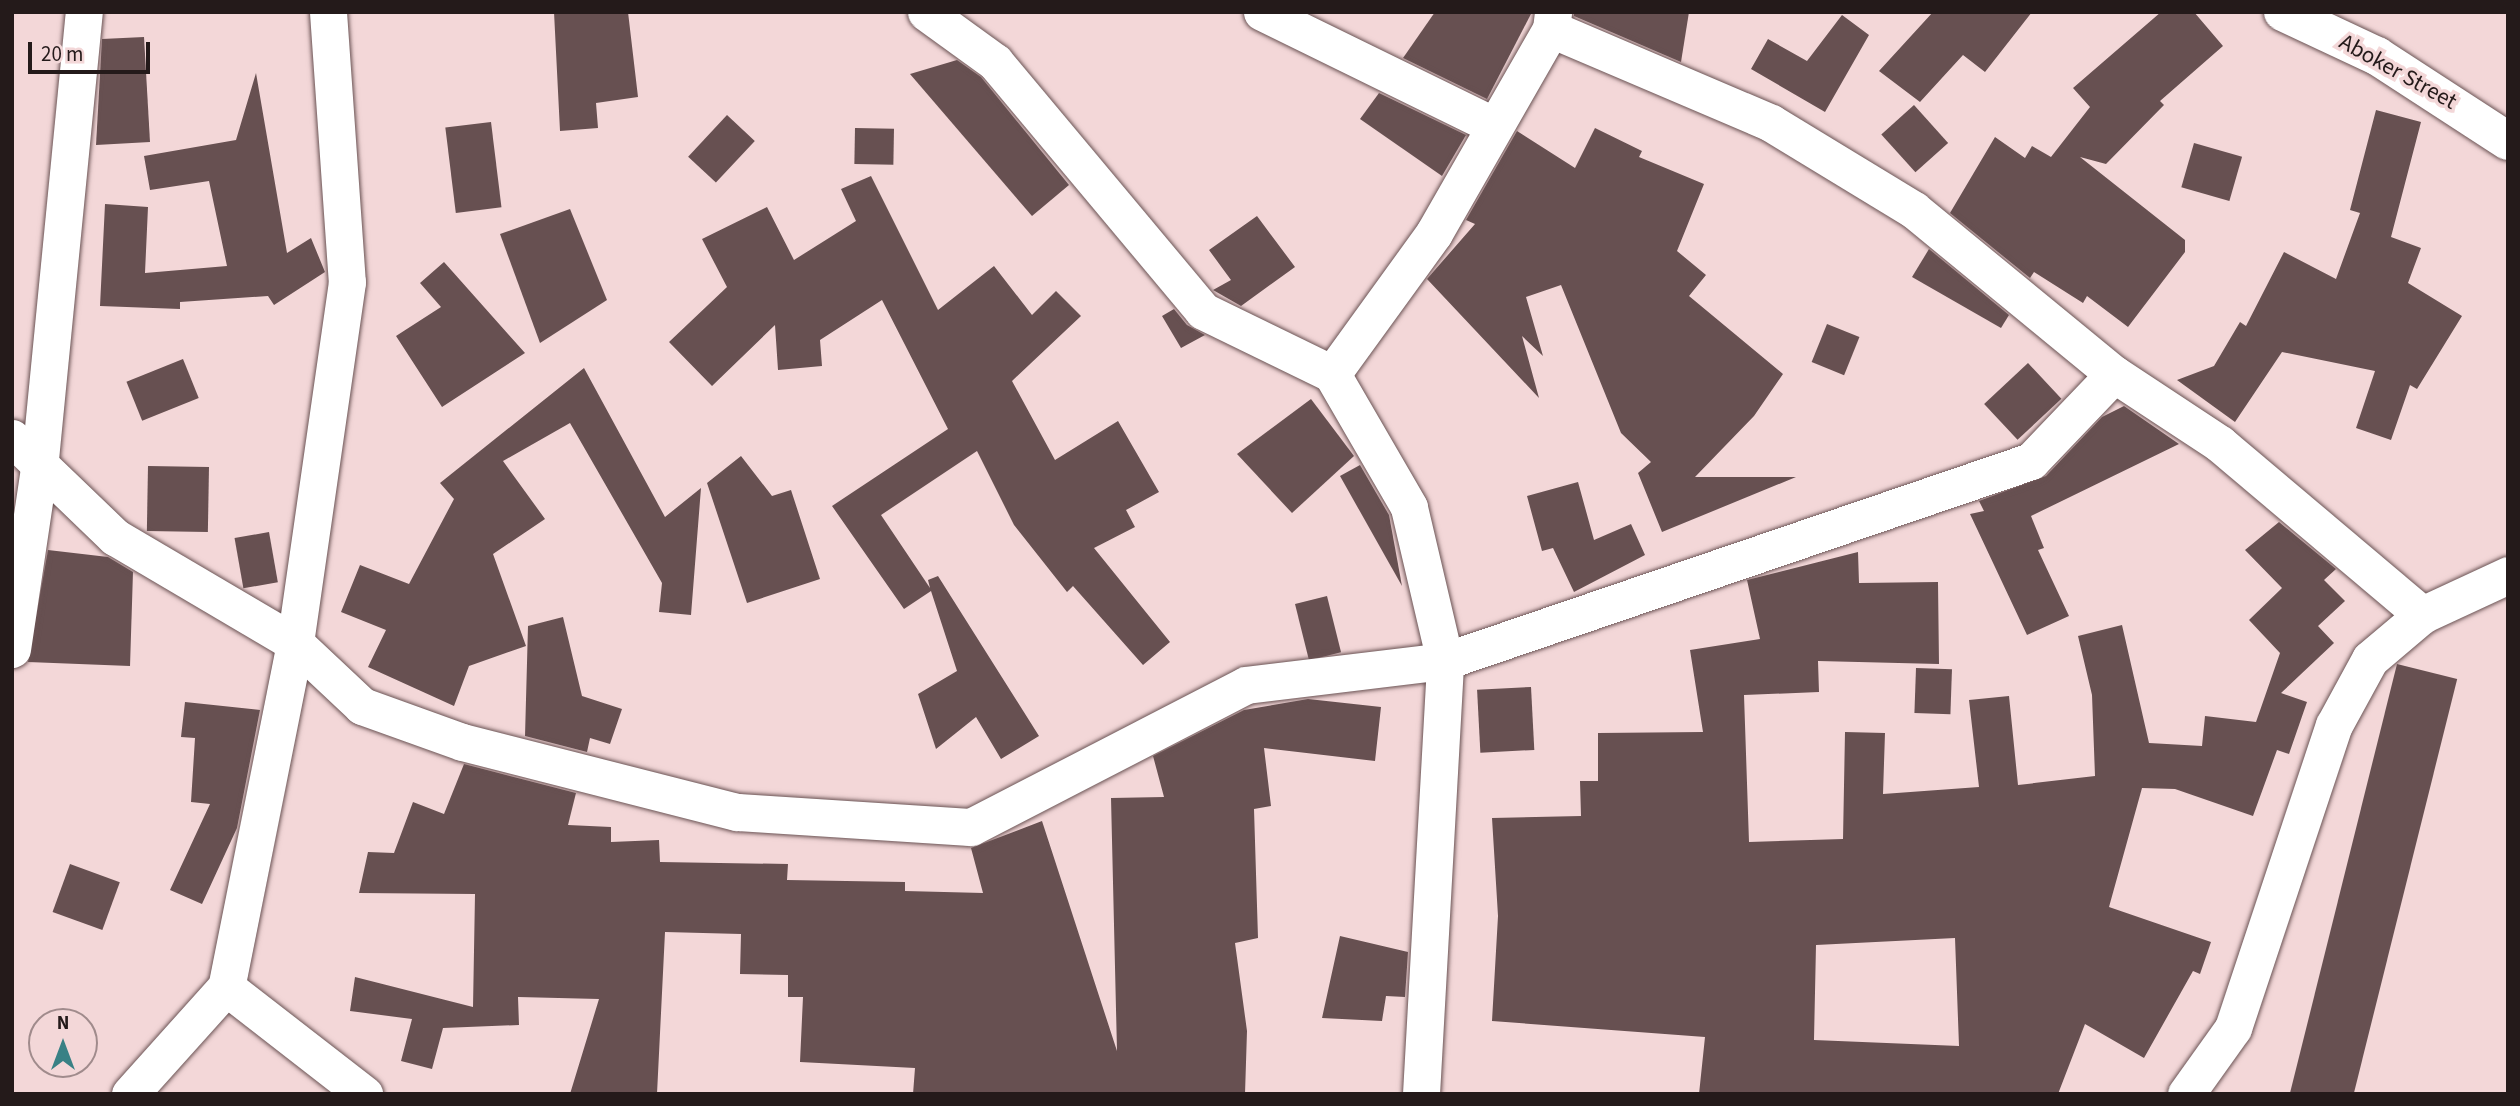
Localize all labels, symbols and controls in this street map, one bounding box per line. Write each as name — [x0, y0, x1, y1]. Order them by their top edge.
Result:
scale bar — [32, 28, 154, 72]
street label: Aboker Street — [2334, 28, 2462, 116]
text: 20 m — [41, 39, 83, 69]
north arrow — [28, 1008, 98, 1078]
text: N — [57, 1010, 69, 1037]

